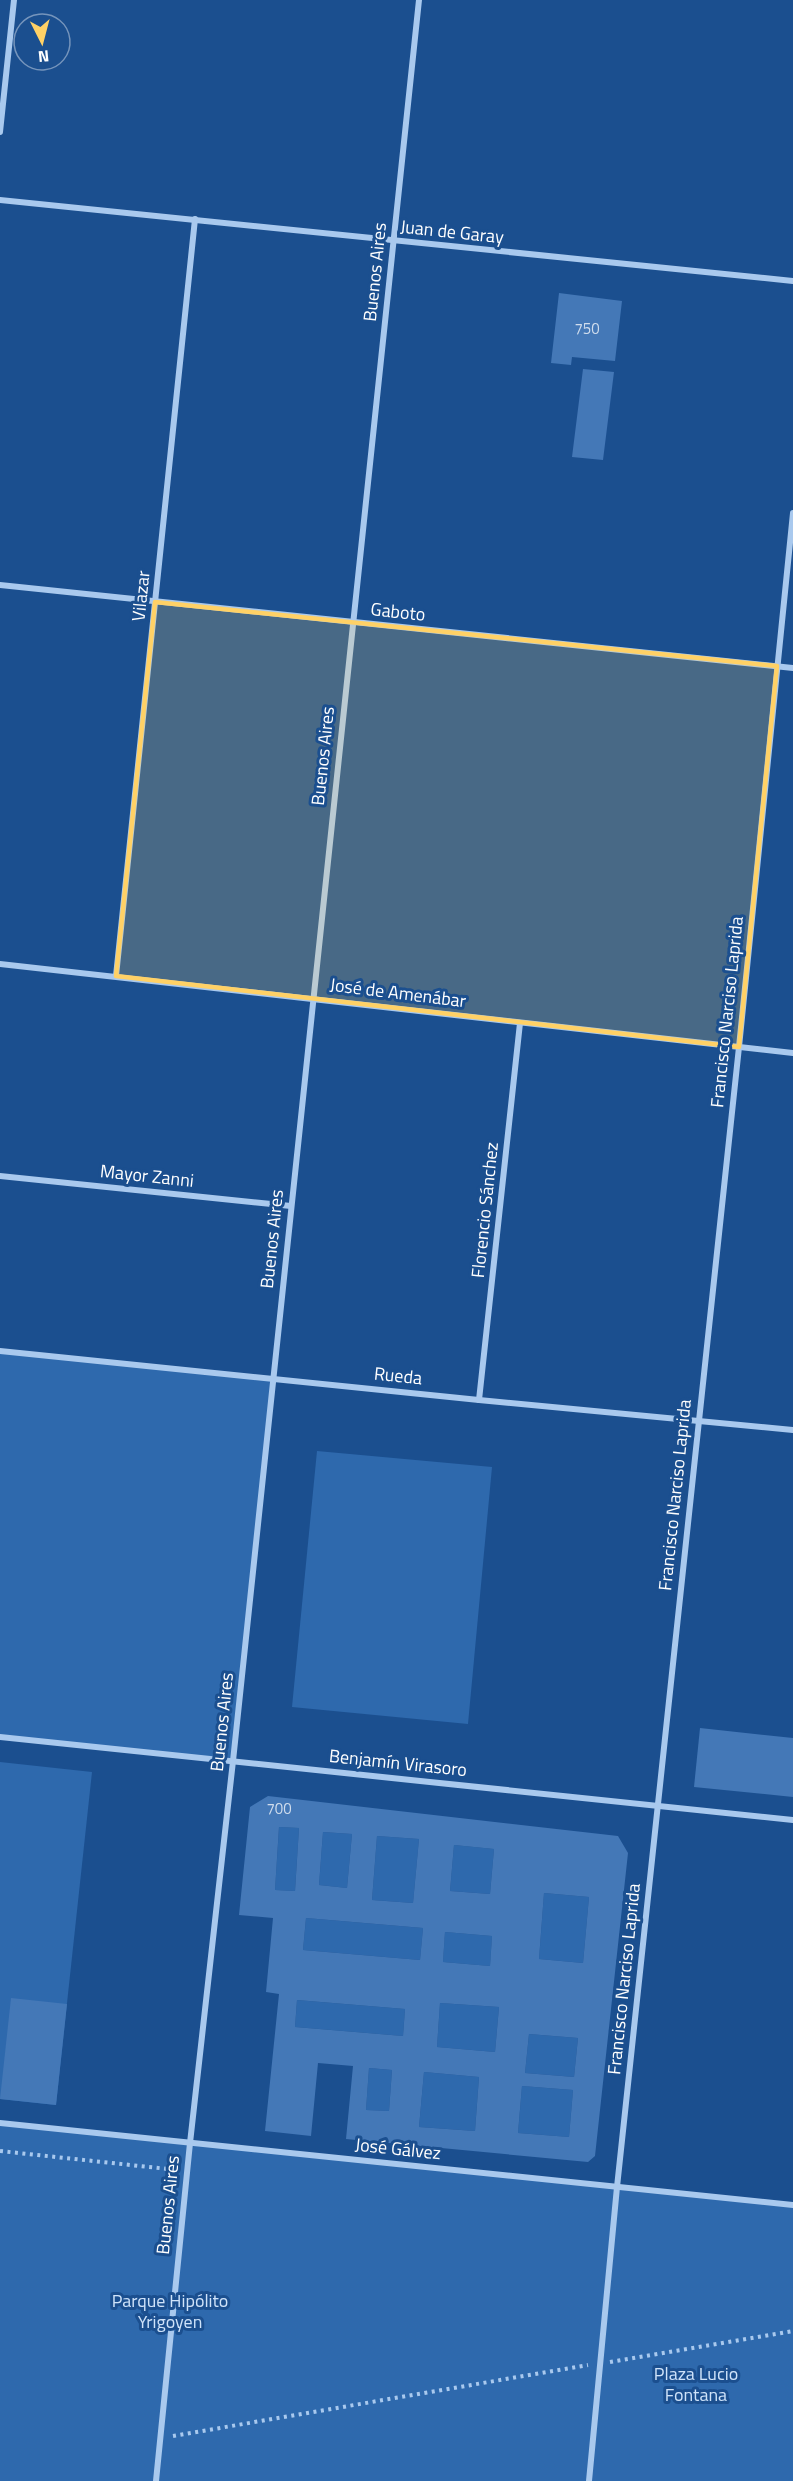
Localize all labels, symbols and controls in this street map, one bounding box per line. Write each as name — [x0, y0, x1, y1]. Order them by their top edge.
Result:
north arrow — [12, 12, 72, 72]
text: N — [37, 44, 50, 69]
street label: Juan de Garay — [399, 213, 505, 250]
street label: Buenos Aires — [356, 221, 393, 323]
house number: 750 — [574, 317, 600, 340]
street label: Vilazar — [124, 569, 157, 623]
street label: Gaboto — [369, 595, 427, 628]
street label: Buenos Aires — [304, 705, 341, 807]
street label: Francisco Narciso Laprida — [703, 915, 750, 1109]
street label: José de Amenábar — [328, 971, 468, 1014]
street label: Florencio Sánchez — [464, 1141, 505, 1279]
street label: Mayor Zanni — [99, 1157, 195, 1194]
street label: Buenos Aires — [253, 1188, 290, 1290]
street label: Rueda — [373, 1360, 423, 1391]
street label: Francisco Narciso Laprida — [651, 1398, 698, 1592]
street label: Buenos Aires — [203, 1671, 240, 1773]
street label: Benjamín Virasoro — [328, 1742, 468, 1783]
house number: 700 — [266, 1797, 292, 1820]
street label: Francisco Narciso Laprida — [600, 1882, 647, 2076]
street label: José Gálvez — [354, 2131, 442, 2166]
street label: Buenos Aires — [149, 2154, 186, 2256]
park label: Parque Hipólito Yrigoyen — [112, 2287, 228, 2335]
park label: Plaza Lucio Fontana — [654, 2360, 738, 2408]

